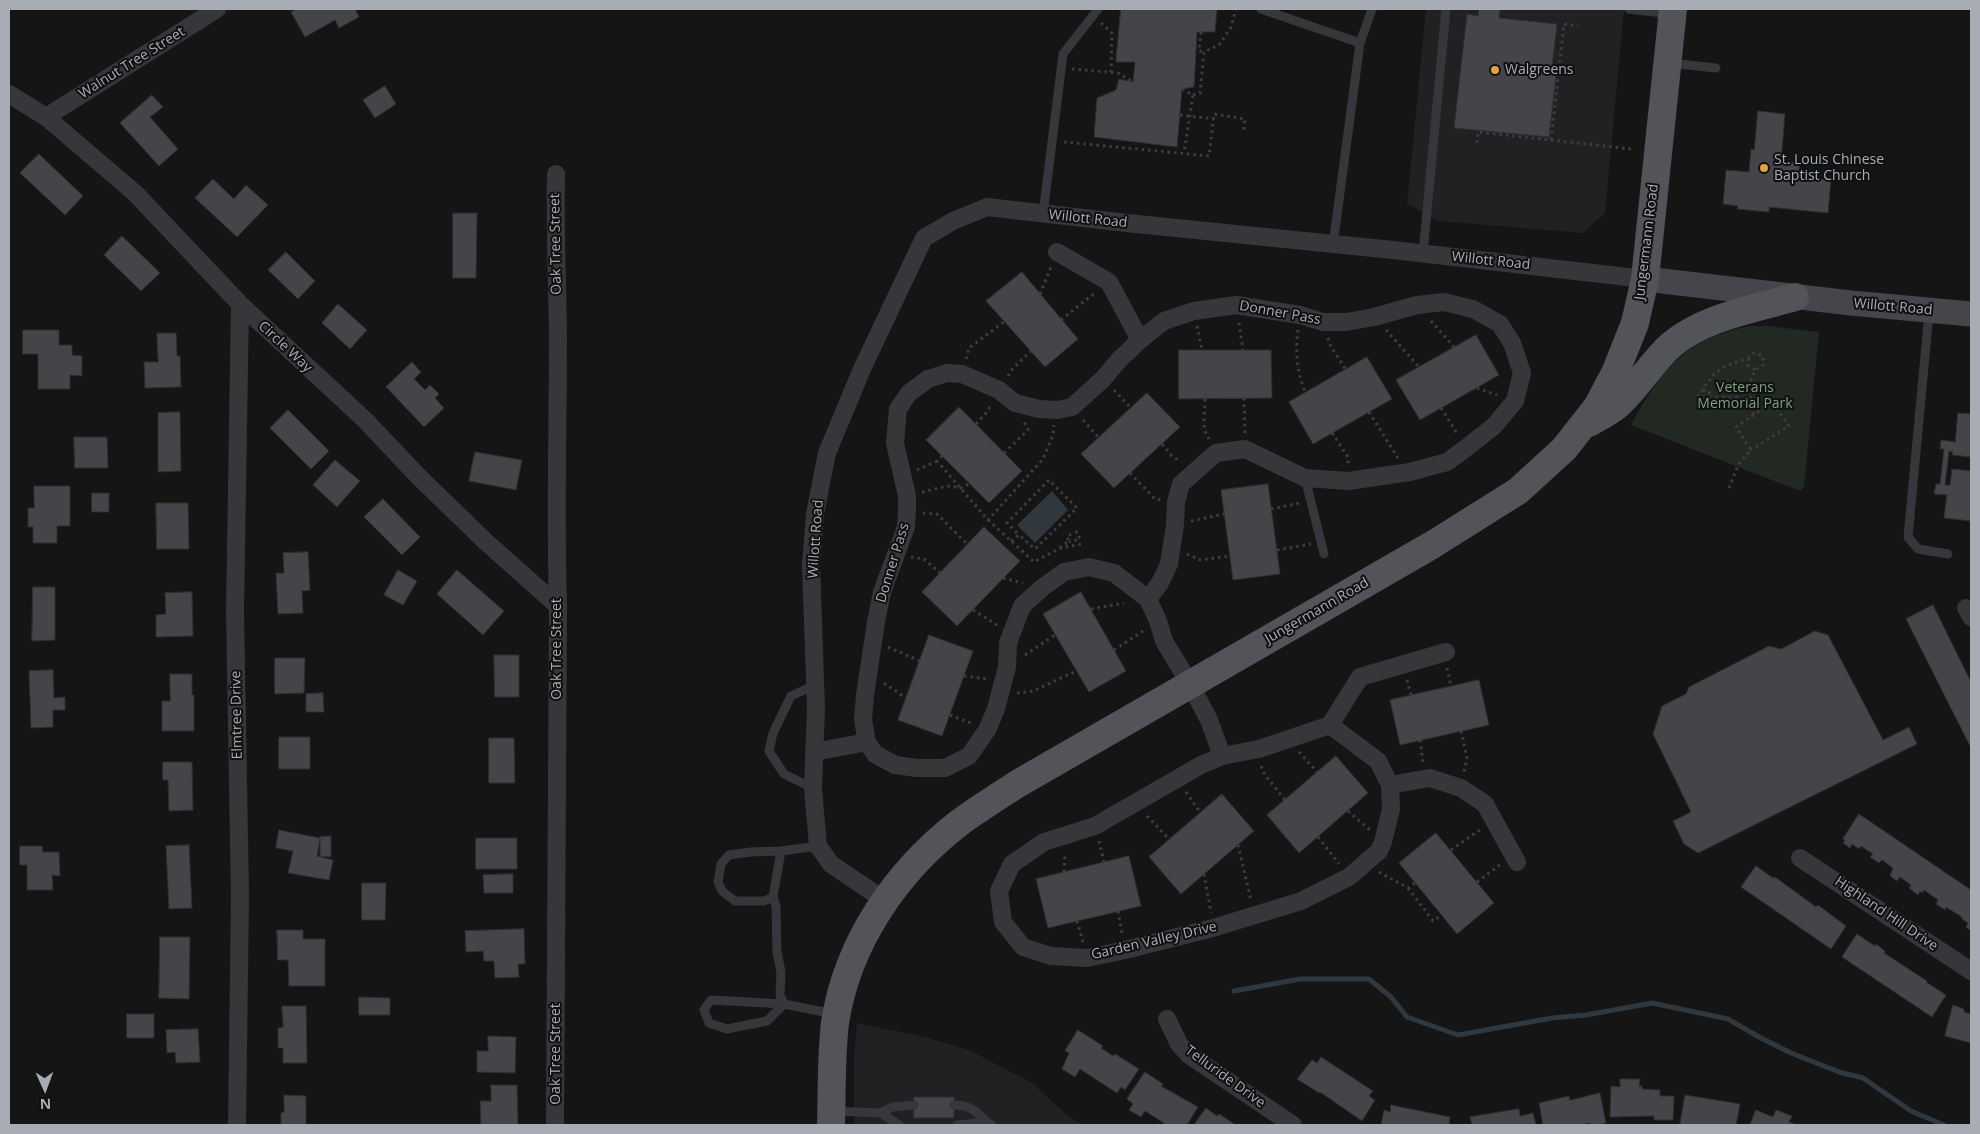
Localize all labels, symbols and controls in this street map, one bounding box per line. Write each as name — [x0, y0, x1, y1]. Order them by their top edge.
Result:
street label: Walnut Tree Street — [76, 24, 188, 102]
place label: Walgreens — [1505, 62, 1574, 78]
marker: Walgreens — [1489, 64, 1501, 76]
place label: St. Louis Chinese Baptist Church — [1774, 152, 1884, 184]
marker: St. Louis Chinese Baptist Church — [1758, 162, 1770, 174]
street label: Jungermann Road — [1632, 183, 1662, 301]
street label: Oak Tree Street — [547, 193, 565, 295]
street label: Willott Road — [1048, 207, 1128, 231]
street label: Willott Road — [1451, 249, 1531, 273]
street label: Willott Road — [1853, 295, 1933, 319]
street label: Donner Pass — [1238, 298, 1322, 328]
street label: Circle Way — [255, 318, 315, 376]
park label: Veterans Memorial Park — [1697, 380, 1793, 412]
street label: Willott Road — [805, 499, 827, 579]
street label: Donner Pass — [873, 521, 913, 605]
street label: Jungermann Road — [1262, 574, 1372, 648]
street label: Oak Tree Street — [549, 598, 565, 700]
street label: Elmtree Drive — [228, 671, 246, 759]
street label: Highland Hill Drive — [1831, 873, 1941, 955]
street label: Garden Valley Drive — [1090, 918, 1218, 964]
street label: Oak Tree Street — [548, 1003, 564, 1105]
street label: Telluride Drive — [1182, 1042, 1268, 1112]
north arrow — [20, 1064, 70, 1114]
text: N — [40, 1095, 52, 1114]

